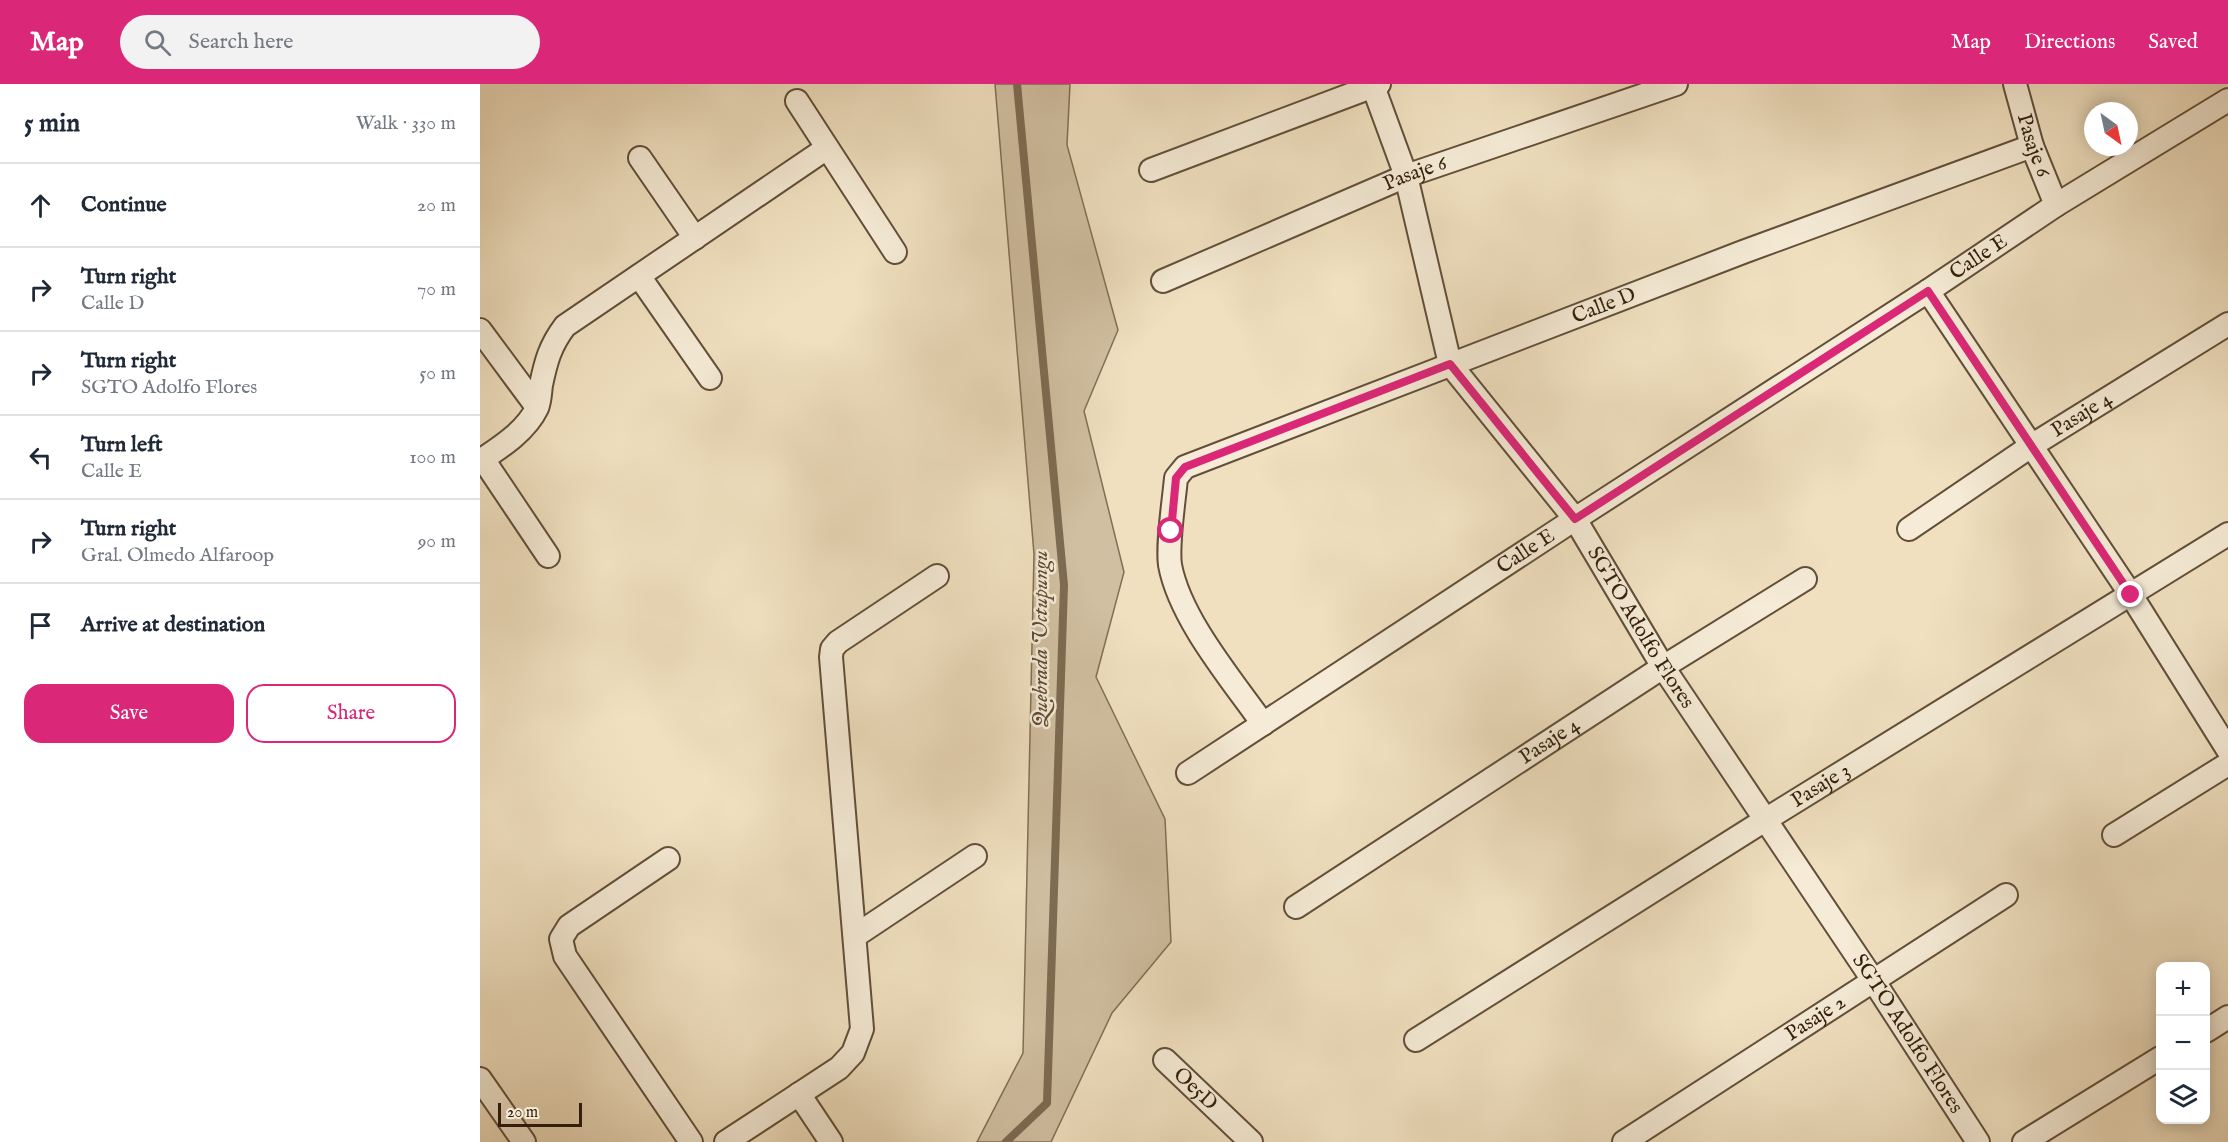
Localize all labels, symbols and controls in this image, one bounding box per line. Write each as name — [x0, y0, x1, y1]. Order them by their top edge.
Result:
search box — [120, 15, 540, 69]
text: Map — [30, 25, 84, 60]
icon: search — [141, 26, 174, 59]
text: Search here — [189, 28, 293, 56]
text: Map — [1951, 29, 1991, 56]
text: Directions — [2024, 29, 2115, 56]
text: Saved — [2148, 29, 2198, 56]
north arrow — [2084, 102, 2138, 156]
text: 5 min — [24, 107, 80, 140]
street label: Pasaje 6 — [2010, 110, 2057, 182]
text: Walk · 330 m — [356, 111, 456, 136]
street label: Pasaje 6 — [1379, 149, 1451, 198]
icon: ahead — [24, 189, 57, 222]
text: Continue — [81, 191, 167, 219]
text: 20 m — [417, 193, 456, 218]
street label: Calle E — [1944, 228, 2013, 286]
text: Turn right — [81, 263, 176, 291]
icon: right — [24, 273, 57, 306]
text: 70 m — [417, 277, 456, 302]
street label: Calle D — [1568, 281, 1640, 330]
text: Calle D — [81, 291, 144, 316]
text: Turn right — [81, 347, 176, 375]
icon: right — [24, 357, 57, 390]
text: 50 m — [419, 361, 456, 386]
text: SGTO Adolfo Flores — [81, 375, 257, 400]
street label: Pasaje 4 — [2046, 385, 2118, 444]
text: Turn left — [81, 431, 163, 459]
icon: left — [24, 441, 57, 474]
text: 100 m — [409, 445, 456, 470]
text: Calle E — [81, 459, 142, 484]
text: Turn right — [81, 515, 176, 543]
route start — [1157, 517, 1183, 543]
street label: Calle E — [1491, 522, 1560, 580]
icon: right — [24, 525, 57, 558]
text: 90 m — [418, 529, 456, 554]
street label: SGTO Adolfo Flores — [1581, 542, 1701, 714]
text: Gral. Olmedo Alfaroop — [81, 543, 274, 568]
water label: Quebrada Uctupungu — [1027, 551, 1055, 728]
route end — [2117, 581, 2143, 607]
icon: arrive — [24, 609, 57, 642]
text: Arrive at destination — [81, 611, 265, 639]
button: Save — [24, 684, 234, 743]
button: Share — [246, 684, 456, 743]
street label: Pasaje 4 — [1514, 711, 1586, 771]
street label: Pasaje 3 — [1786, 757, 1855, 814]
street label: SGTO Adolfo Flores — [1846, 949, 1969, 1119]
map controls — [2156, 962, 2210, 1124]
button: + — [2156, 962, 2210, 1016]
street label: Pasaje 2 — [1780, 989, 1851, 1048]
button: − — [2156, 1016, 2210, 1070]
street label: Oe5D — [1167, 1061, 1223, 1117]
button: layers — [2156, 1070, 2210, 1124]
scale bar — [498, 1100, 582, 1128]
text: 20 m — [507, 1103, 538, 1123]

